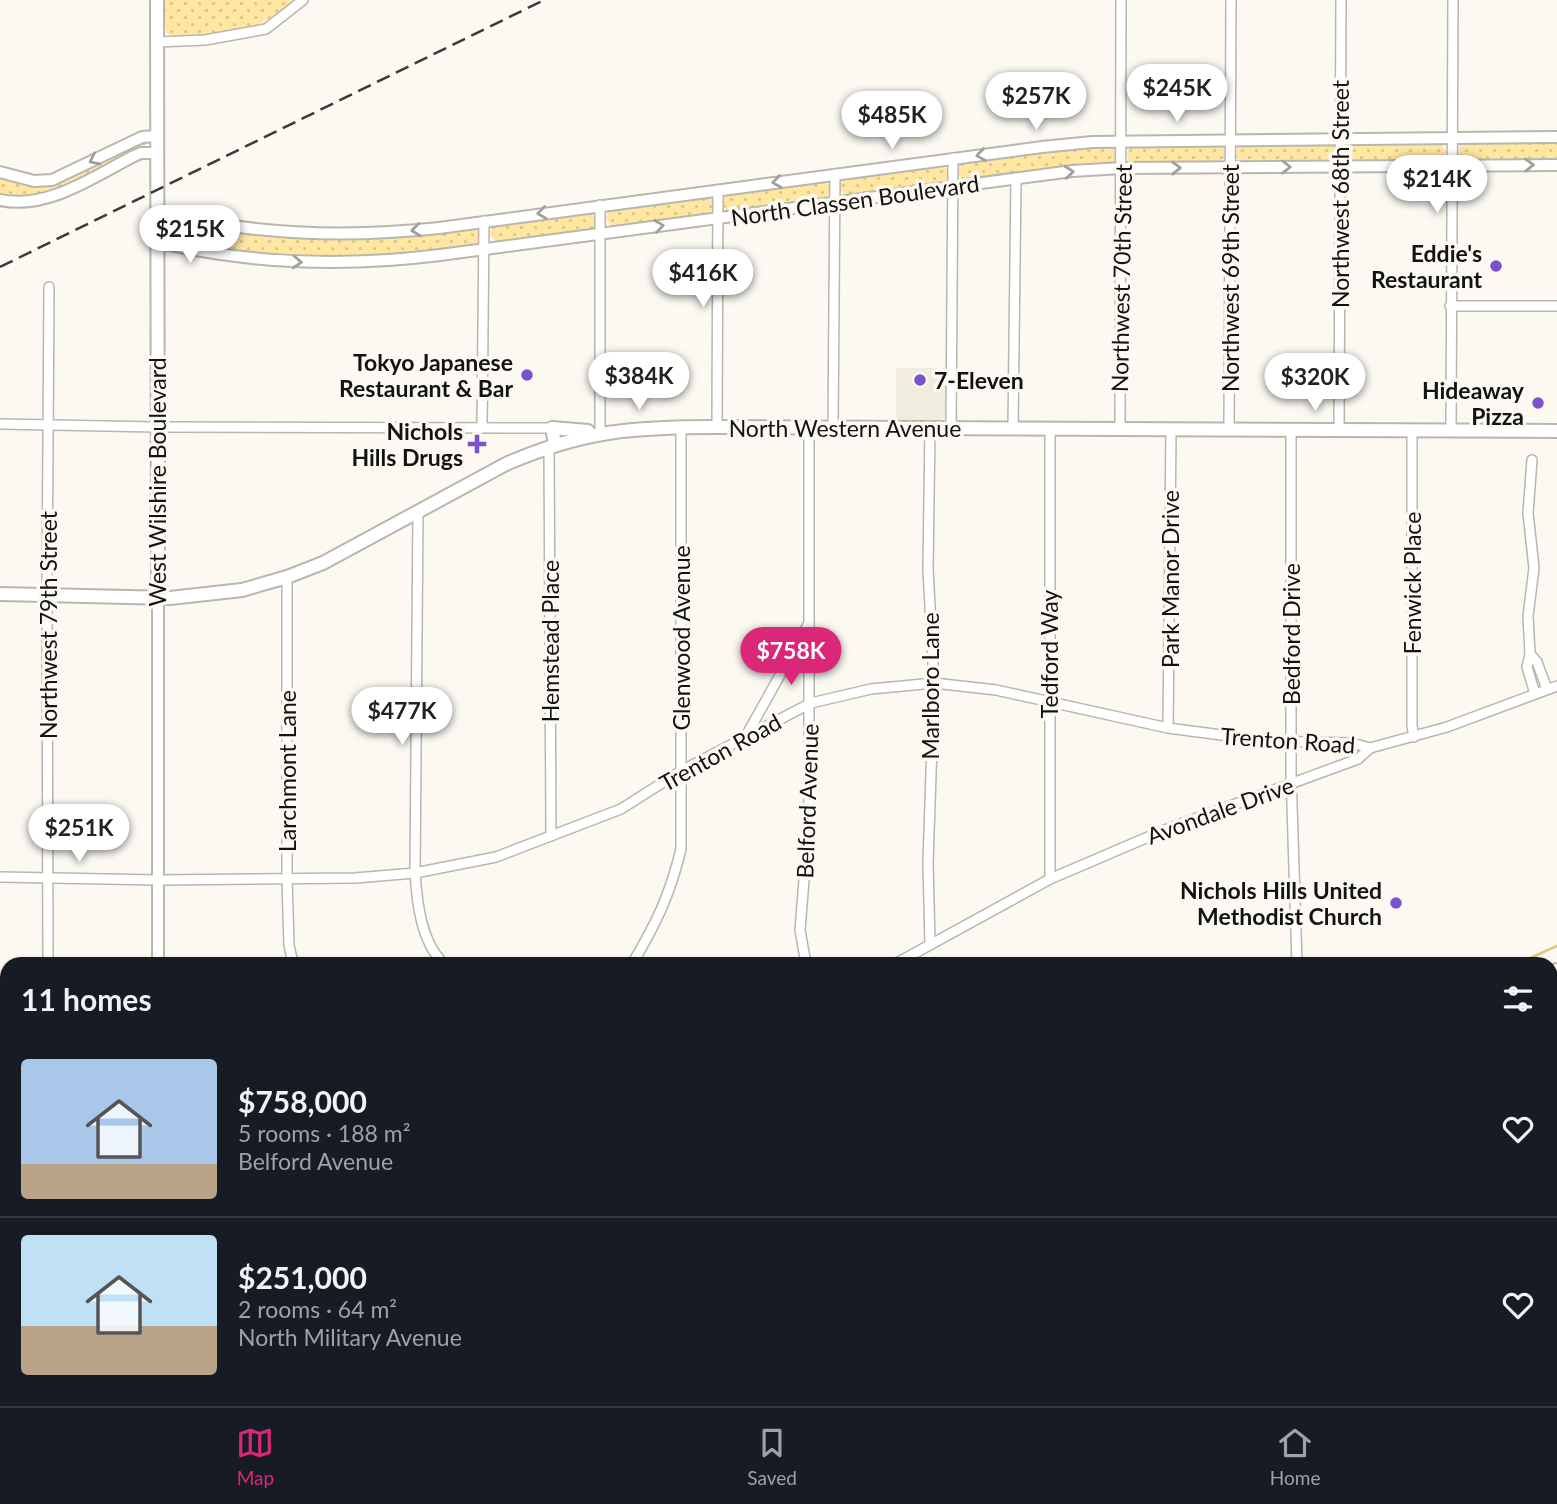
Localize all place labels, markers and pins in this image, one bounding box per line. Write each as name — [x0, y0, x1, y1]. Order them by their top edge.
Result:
pin: $245K — [1128, 64, 1226, 124]
pin: $257K — [987, 72, 1085, 132]
pin: $485K — [843, 92, 941, 151]
pin: $214K — [1388, 156, 1486, 215]
pin: $215K — [141, 205, 239, 265]
place label: Eddie's Restaurant — [1371, 239, 1482, 293]
pin: $416K — [654, 250, 752, 309]
marker: Eddie's Restaurant — [1488, 258, 1504, 274]
place label: Tokyo Japanese Restaurant & Bar — [339, 348, 513, 402]
pin: $384K — [590, 352, 688, 412]
pin: $320K — [1266, 354, 1364, 413]
place label: 7-Eleven — [934, 366, 1024, 394]
marker: Tokyo Japanese Restaurant & Bar — [519, 367, 535, 383]
marker: 7-Eleven — [912, 372, 928, 388]
place label: Hideaway Pizza — [1422, 376, 1525, 430]
marker: Hideaway Pizza — [1530, 395, 1546, 411]
place label: Nichols Hills Drugs — [351, 417, 463, 471]
marker: Nichols Hills Drugs — [469, 436, 485, 452]
pin: $758K — [742, 628, 840, 687]
pin: $477K — [353, 688, 451, 747]
pin: $251K — [30, 804, 128, 864]
place label: Nichols Hills United Methodist Church — [1180, 876, 1382, 930]
marker: Nichols Hills United Methodist Church — [1388, 895, 1404, 911]

